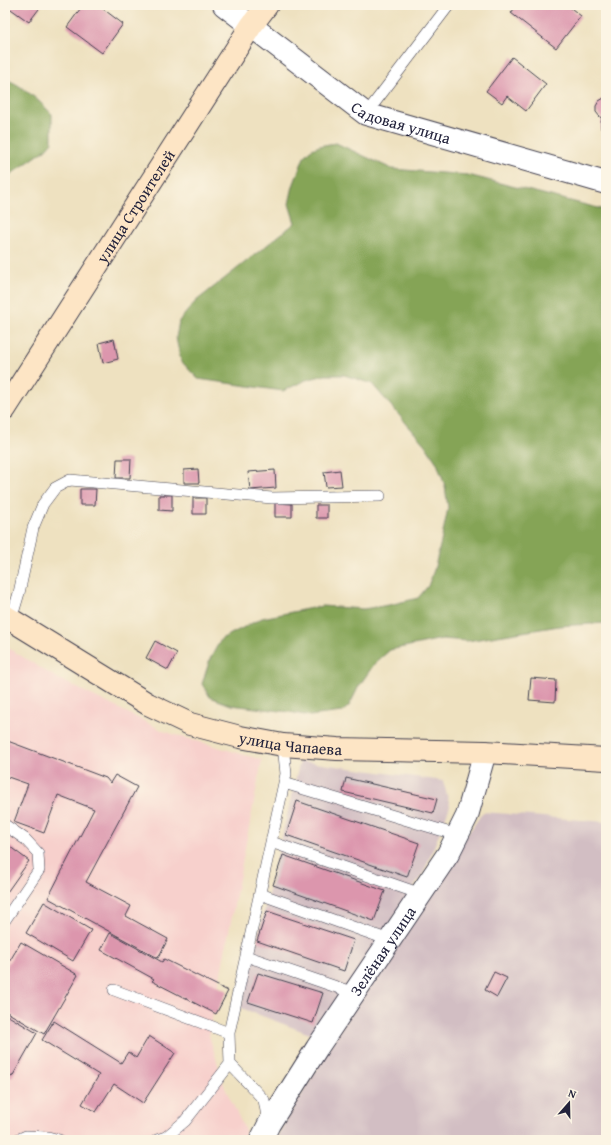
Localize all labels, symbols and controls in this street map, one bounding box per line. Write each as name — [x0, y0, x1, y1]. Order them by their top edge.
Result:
street label: Садовая улица — [346, 95, 454, 150]
street label: улица Строителей — [89, 144, 181, 268]
street label: улица Чапаева — [236, 725, 343, 761]
street label: Зелёная улица — [344, 901, 422, 1001]
north arrow — [549, 1083, 589, 1123]
text: N — [566, 1085, 579, 1103]

